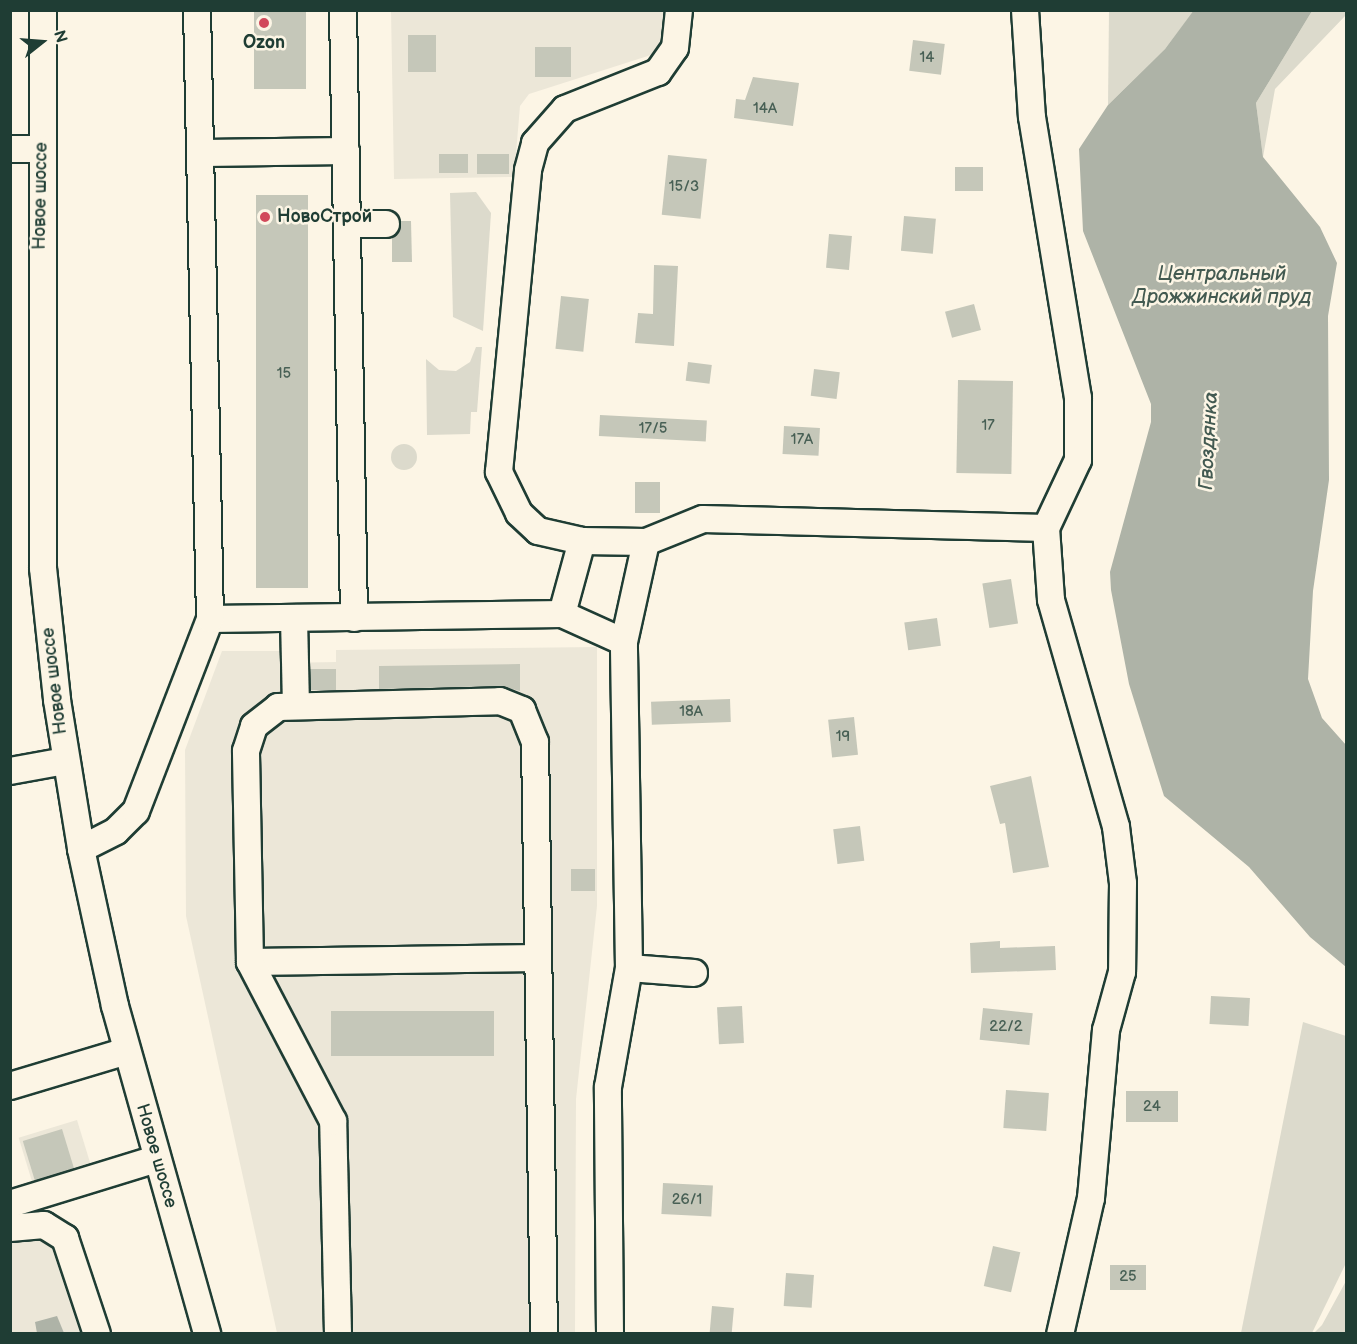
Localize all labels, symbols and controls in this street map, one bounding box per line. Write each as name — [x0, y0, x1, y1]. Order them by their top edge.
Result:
north arrow — [12, 12, 72, 72]
marker: Ozon — [257, 16, 271, 30]
text: N — [49, 28, 71, 45]
place label: Ozon — [243, 32, 285, 54]
house number: 14 — [920, 49, 934, 67]
house number: 14А — [753, 100, 777, 118]
street label: Новое шоссе — [29, 142, 53, 250]
house number: 15/3 — [669, 178, 699, 196]
place label: НовоСтрой — [277, 206, 372, 228]
marker: НовоСтрой — [258, 210, 272, 224]
water label: Центральный Дрожжинский пруд — [1133, 262, 1311, 309]
house number: 15 — [277, 365, 291, 383]
water label: Гвоздянка — [1194, 391, 1224, 491]
house number: 17 — [981, 417, 995, 435]
house number: 17/5 — [639, 420, 667, 438]
house number: 17А — [791, 431, 813, 449]
street label: Новое шоссе — [38, 626, 72, 736]
house number: 18А — [679, 703, 703, 721]
house number: 19 — [836, 728, 850, 746]
house number: 22/2 — [989, 1018, 1023, 1036]
house number: 24 — [1143, 1098, 1161, 1116]
street label: Новое шоссе — [131, 1101, 181, 1211]
house number: 26/1 — [672, 1191, 702, 1209]
house number: 25 — [1119, 1268, 1137, 1286]

